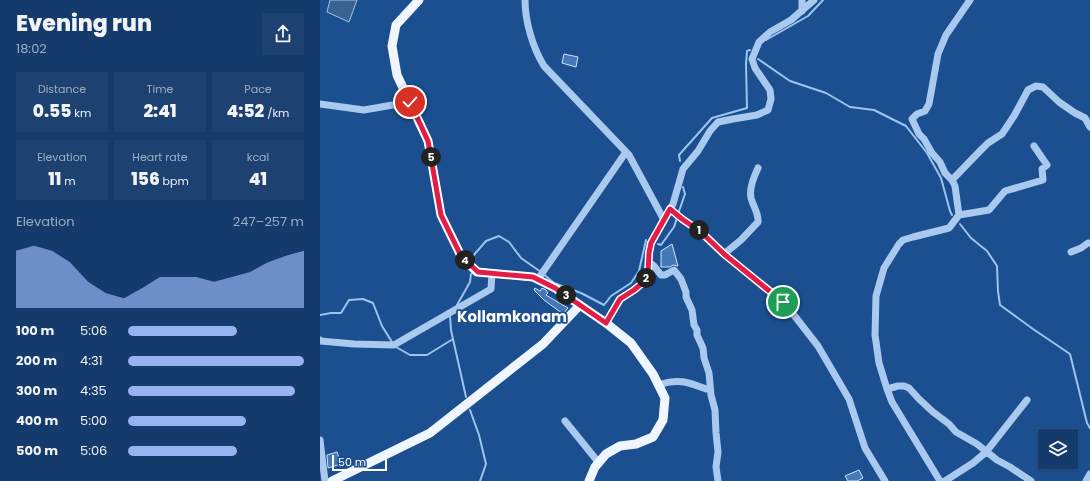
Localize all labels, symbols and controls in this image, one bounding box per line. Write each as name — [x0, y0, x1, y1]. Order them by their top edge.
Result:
text: Evening run — [16, 8, 152, 39]
button: share — [262, 13, 304, 55]
text: 18:02 — [16, 39, 47, 58]
text: Distance — [38, 81, 86, 97]
text: Time — [147, 81, 173, 97]
text: Pace — [244, 81, 272, 97]
pin — [393, 85, 427, 119]
icon: check — [399, 91, 421, 113]
text: 0.55 — [33, 99, 71, 123]
text: 2:41 — [143, 99, 177, 123]
text: 4:52 — [227, 99, 264, 123]
text: km — [71, 105, 91, 121]
text: /km — [264, 105, 289, 121]
pin: 5 — [421, 147, 441, 167]
text: Elevation — [37, 149, 87, 165]
text: Heart rate — [132, 149, 188, 165]
text: kcal — [247, 149, 269, 165]
text: 5 — [427, 149, 435, 165]
text: 11 — [48, 167, 61, 191]
text: 156 — [131, 167, 160, 191]
text: 41 — [249, 167, 267, 191]
text: m — [61, 173, 76, 189]
text: bpm — [160, 173, 189, 189]
text: Elevation — [16, 212, 75, 231]
text: 247–257 m — [233, 212, 304, 231]
pin: 1 — [689, 220, 709, 240]
text: 1 — [697, 222, 701, 238]
pin: 4 — [455, 250, 475, 270]
text: 4 — [461, 252, 469, 268]
pin: 2 — [636, 268, 656, 288]
text: 2 — [643, 270, 649, 286]
pin: 3 — [556, 285, 576, 305]
pin — [766, 285, 800, 319]
text: 3 — [563, 287, 569, 303]
icon: arrive — [772, 291, 794, 313]
district label: Kollamkonam — [457, 306, 567, 327]
text: 100 m — [16, 321, 54, 340]
text: 5:06 — [80, 321, 107, 340]
text: 200 m — [16, 351, 57, 370]
text: 4:31 — [80, 351, 103, 370]
text: 300 m — [16, 381, 57, 400]
text: 4:35 — [80, 381, 107, 400]
text: 400 m — [16, 411, 58, 430]
text: 5:00 — [80, 411, 107, 430]
map controls — [1038, 429, 1078, 469]
button: layers — [1038, 429, 1078, 469]
text: 500 m — [16, 441, 58, 460]
text: 5:06 — [80, 441, 107, 460]
scale bar — [332, 453, 387, 472]
text: 50 m — [338, 454, 366, 470]

